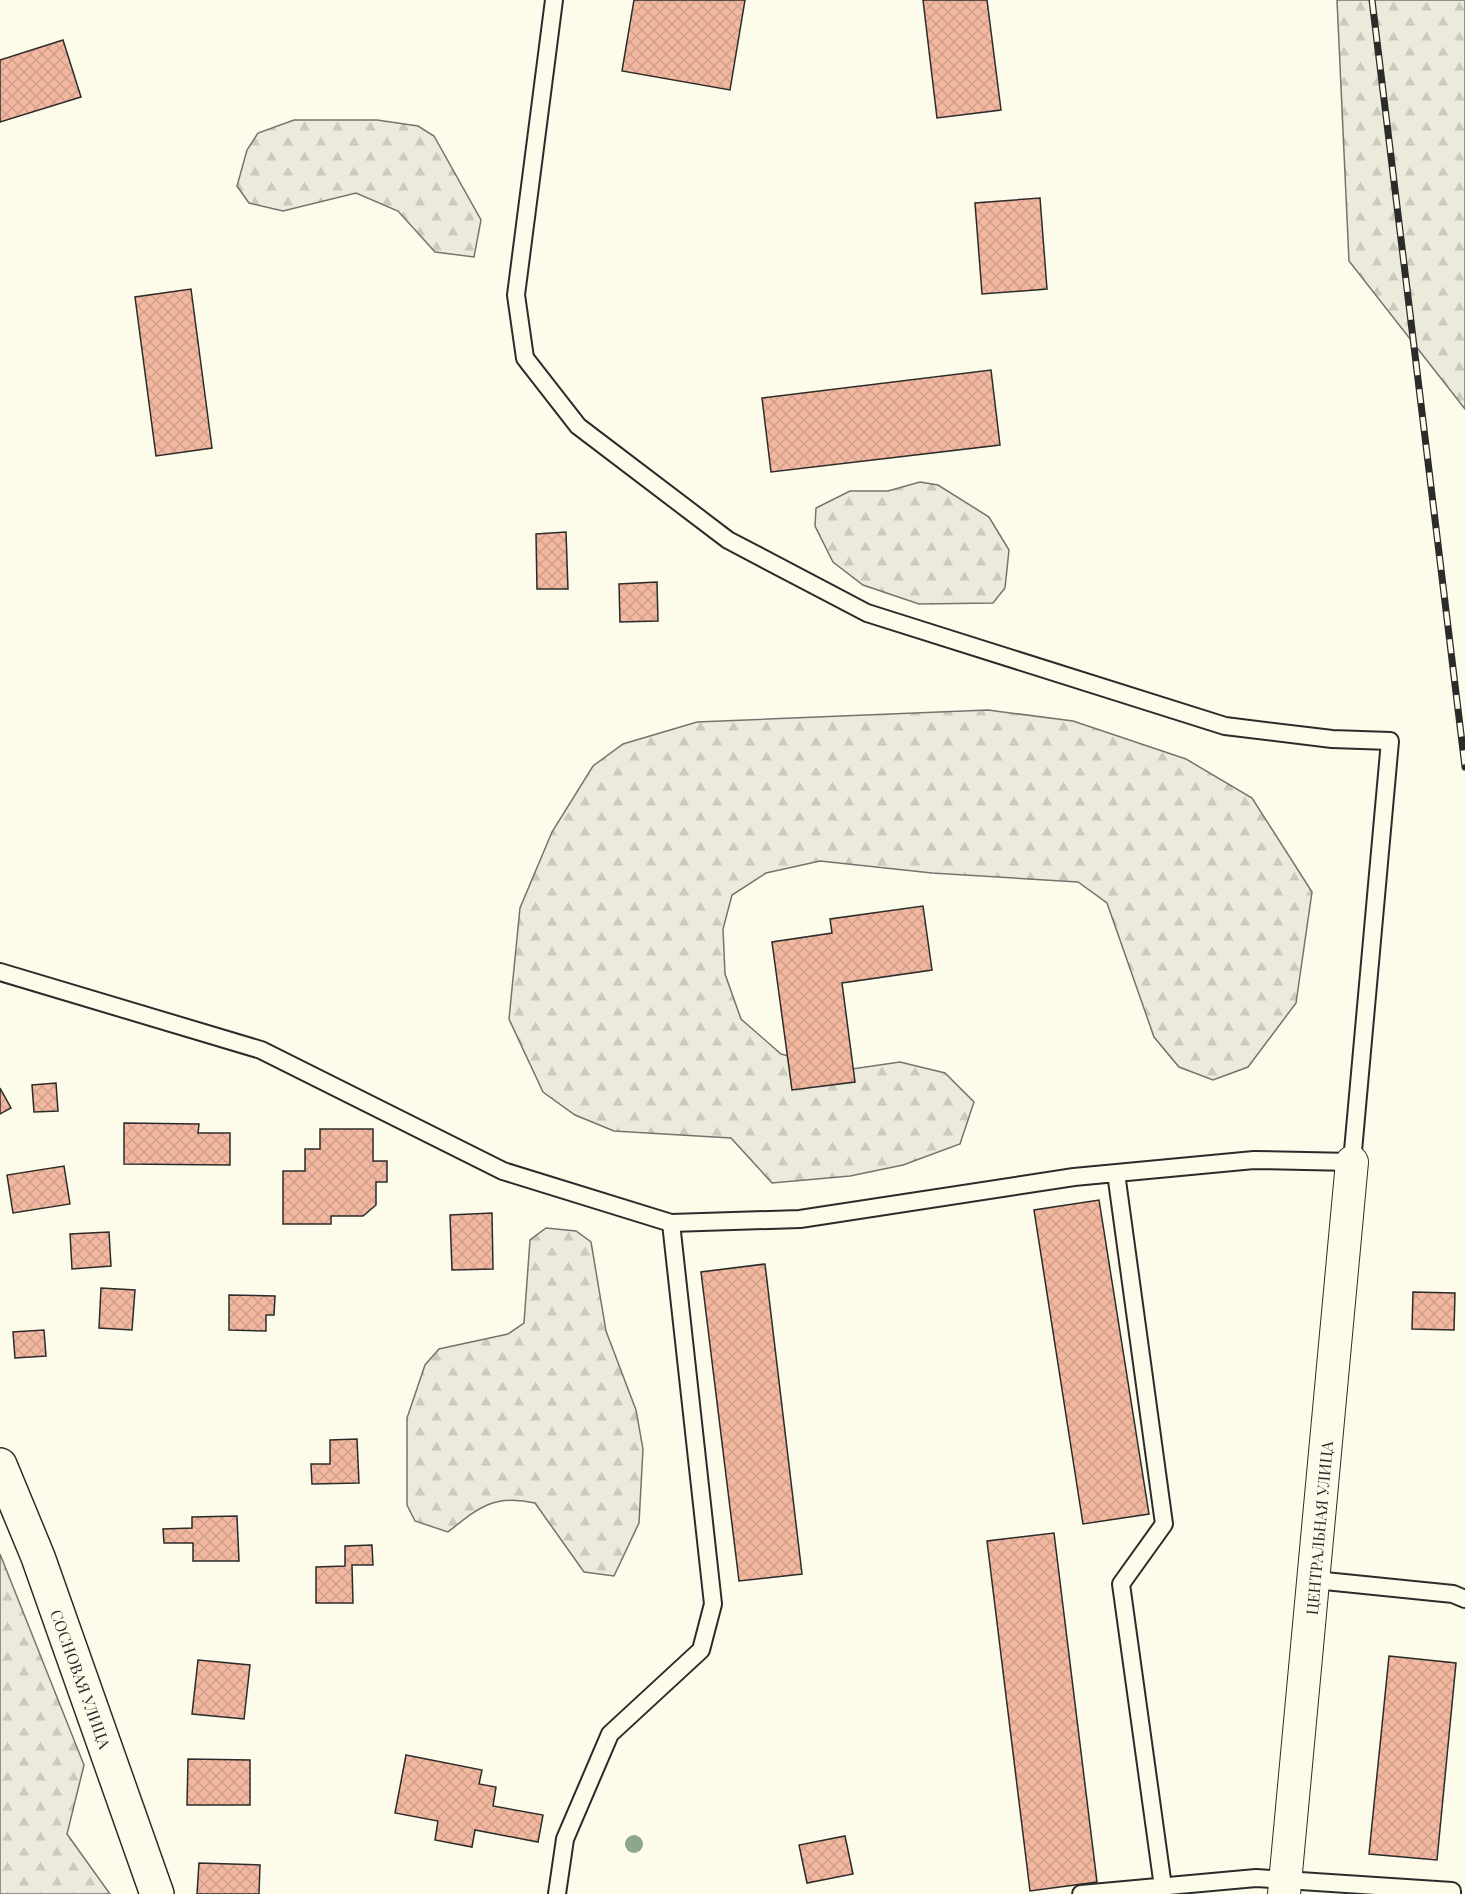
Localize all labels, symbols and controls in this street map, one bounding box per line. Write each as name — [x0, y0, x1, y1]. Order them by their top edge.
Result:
street label: ЦЕНТРАЛЬНАЯ УЛИЦА — [1301, 1439, 1337, 1616]
street label: СОСНОВАЯ УЛИЦА — [46, 1606, 116, 1752]

